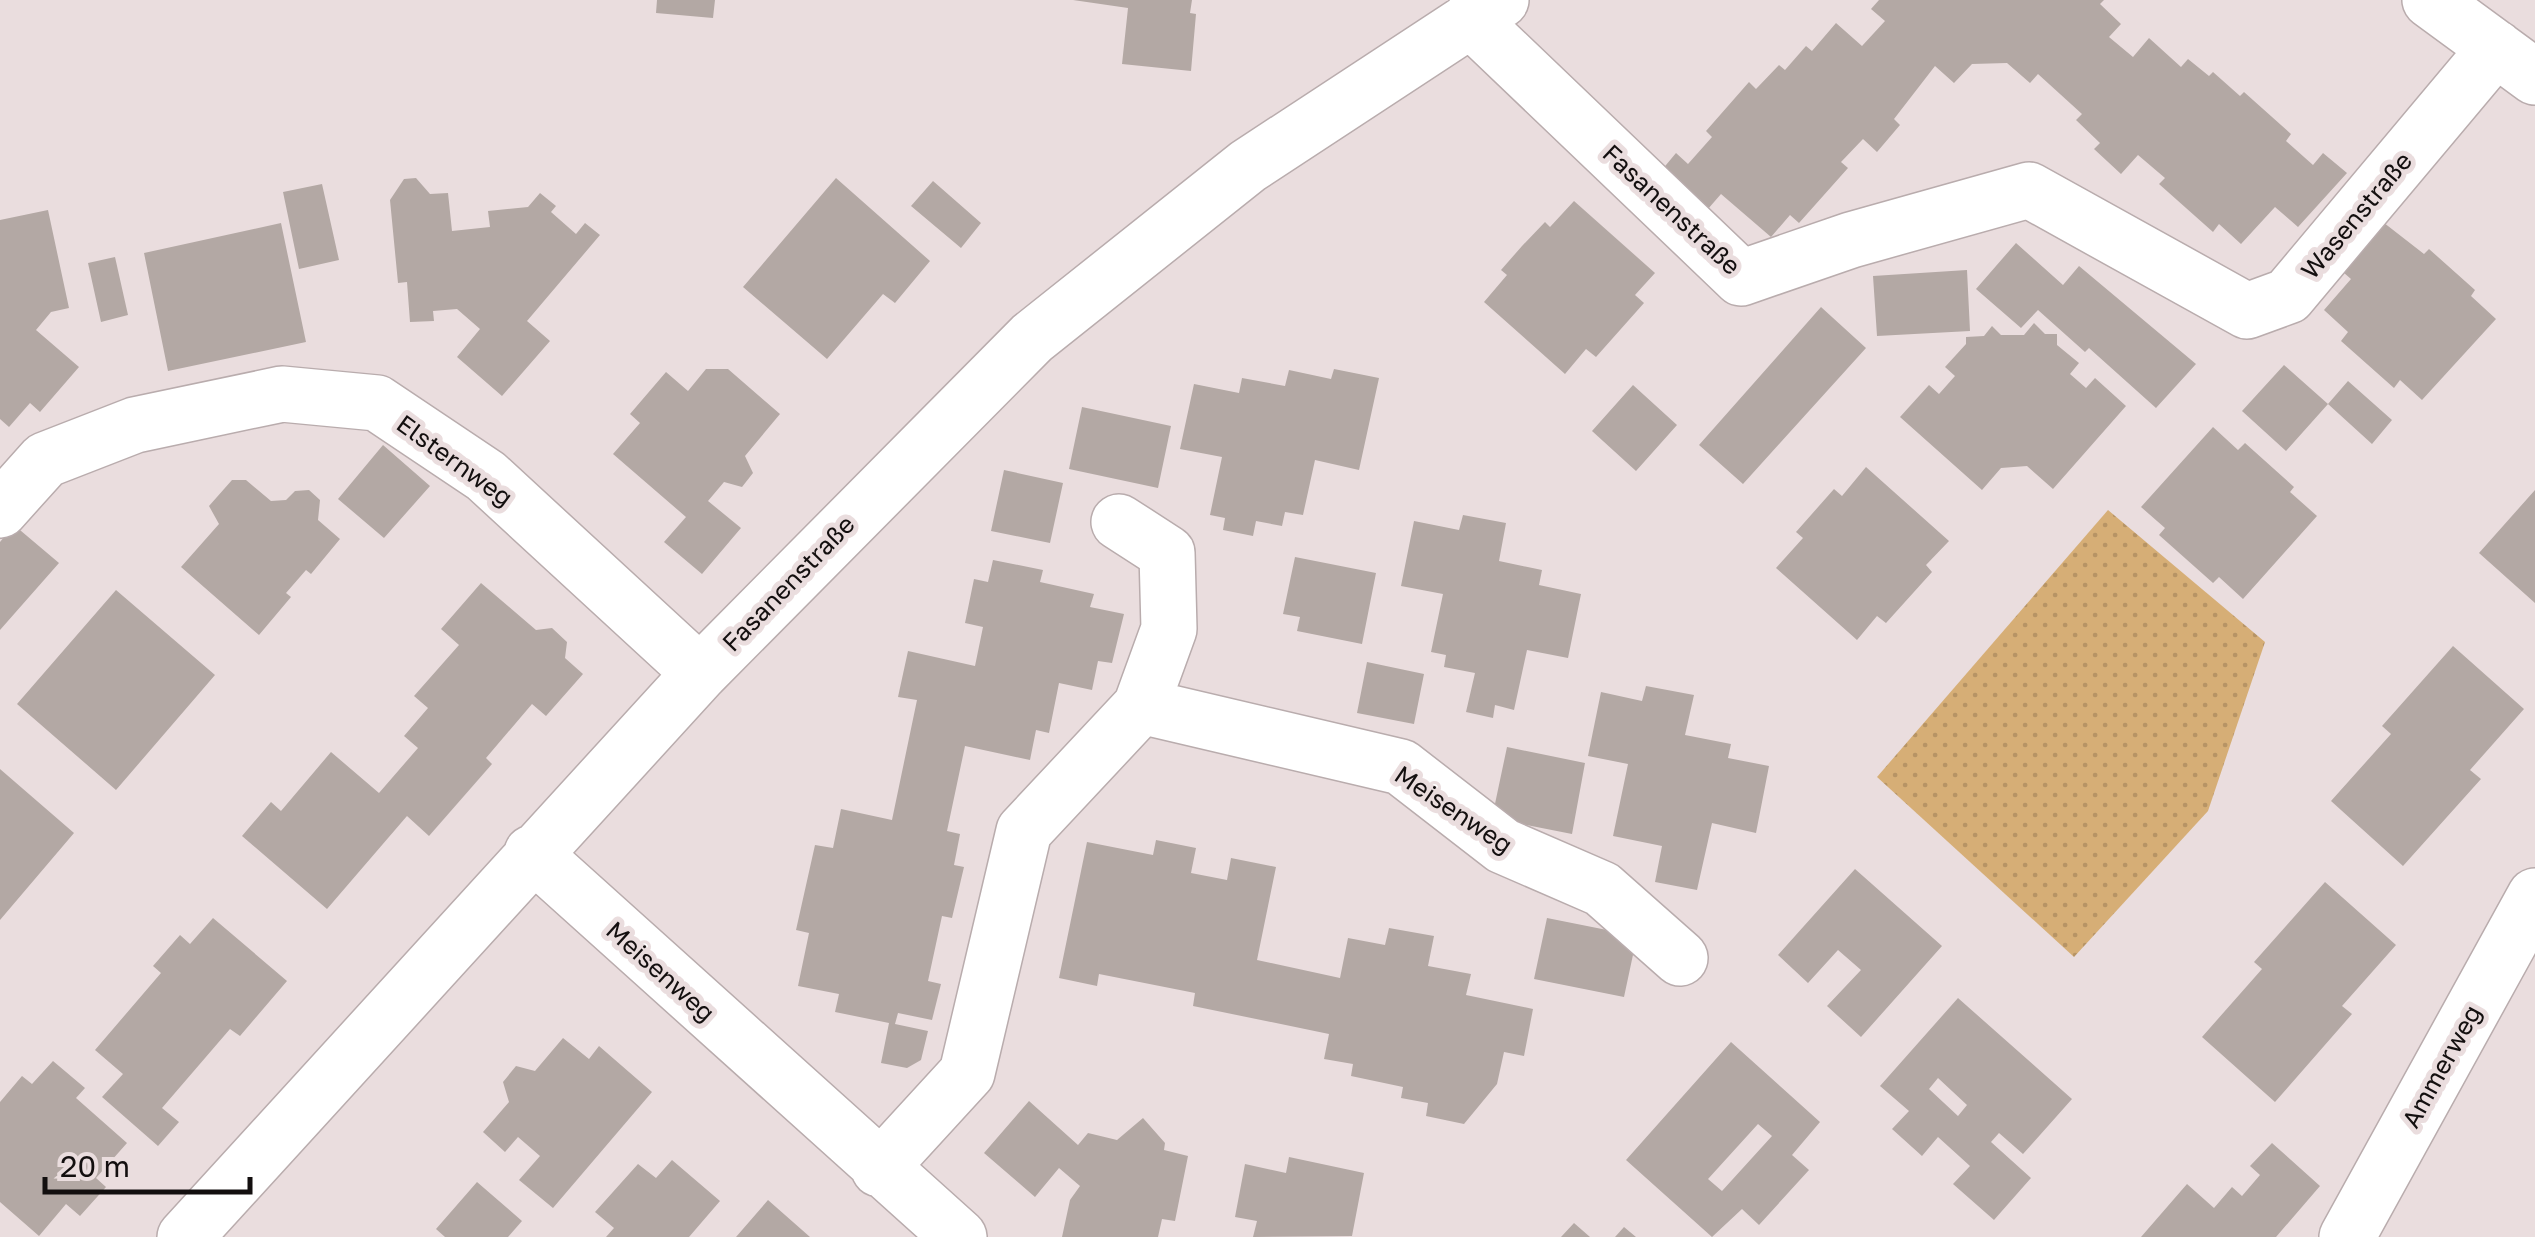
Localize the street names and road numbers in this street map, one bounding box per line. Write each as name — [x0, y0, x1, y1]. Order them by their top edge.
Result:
street label: Fasanenstraße — [1597, 137, 1747, 281]
street label: Wasenstraße — [2294, 145, 2418, 285]
street label: Elsternweg — [391, 408, 519, 512]
street label: Fasanenstraße — [715, 509, 861, 657]
street label: Meisenweg — [1389, 758, 1519, 860]
street label: Meisenweg — [600, 914, 722, 1028]
street label: Ammerweg — [2395, 999, 2487, 1133]

